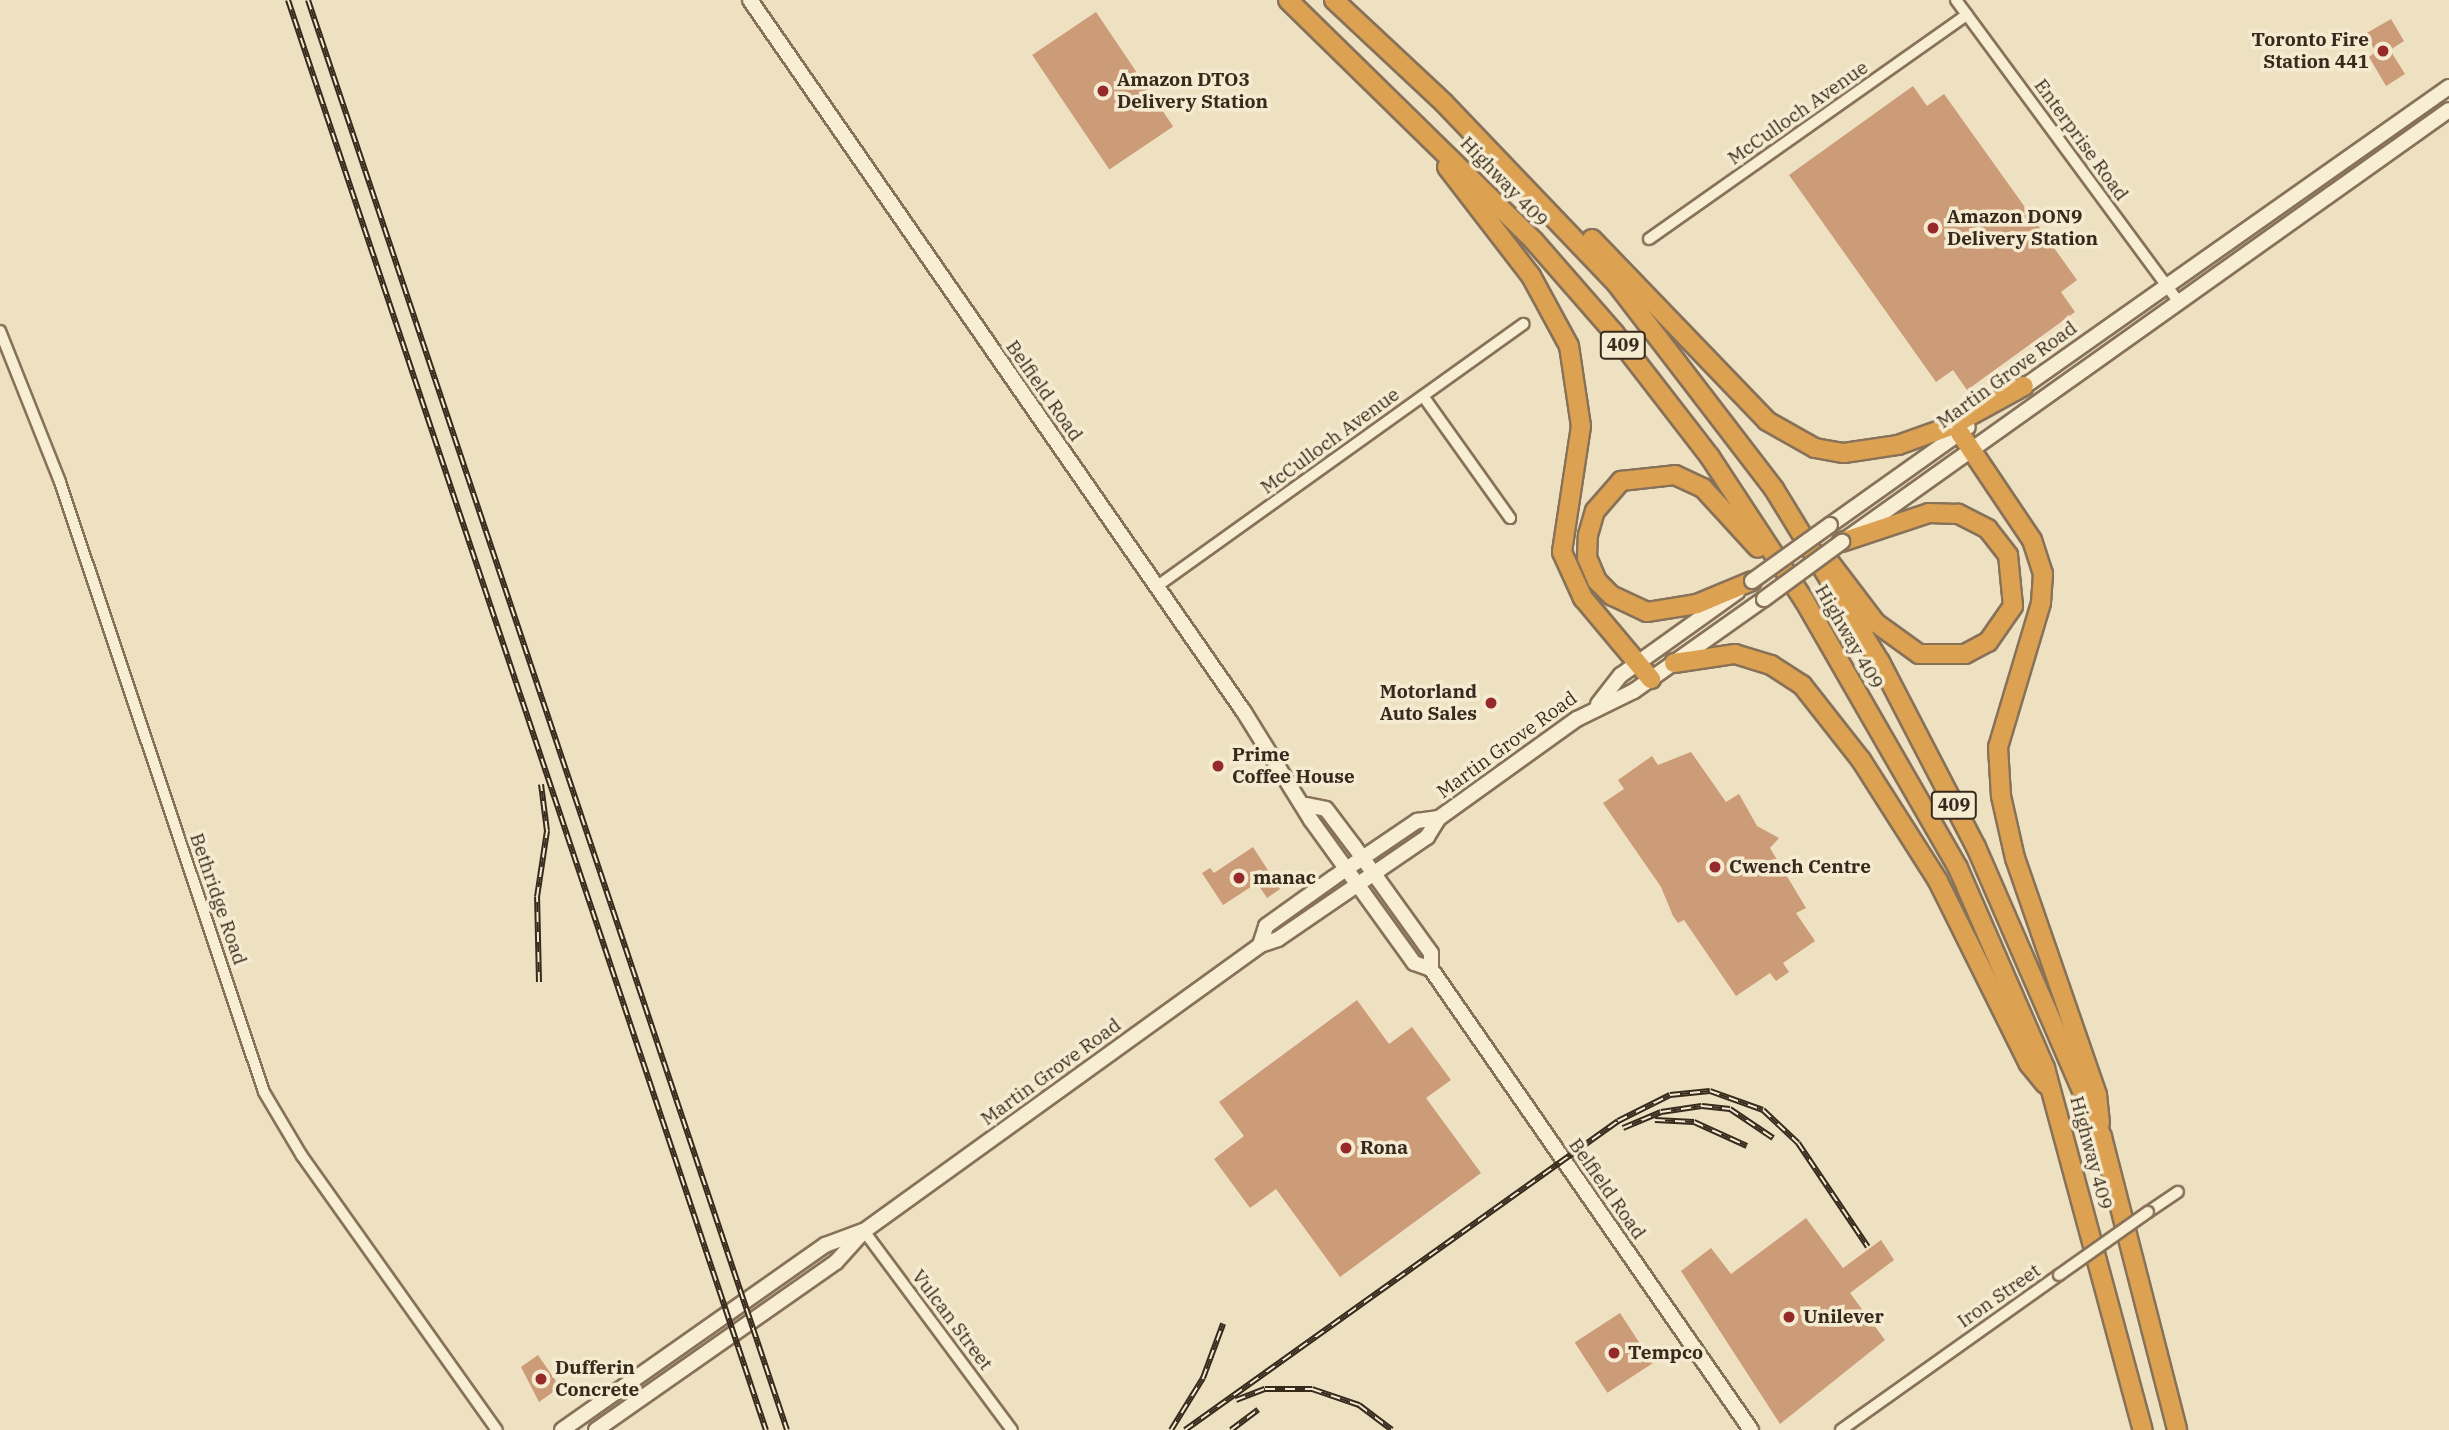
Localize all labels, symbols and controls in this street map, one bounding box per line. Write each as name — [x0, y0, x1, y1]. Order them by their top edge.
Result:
place label: Toronto Fire Station 441 — [2252, 29, 2369, 73]
marker: Toronto Fire Station 441 — [2375, 43, 2391, 59]
street label: McCulloch Avenue — [1724, 56, 1872, 170]
place label: Amazon DTO3 Delivery Station — [1117, 69, 1268, 113]
street label: Enterprise Road — [2029, 75, 2133, 205]
marker: Amazon DTO3 Delivery Station — [1095, 83, 1111, 99]
street label: Highway 409 — [1455, 132, 1553, 232]
place label: Amazon DON9 Delivery Station — [1947, 206, 2098, 250]
marker: Amazon DON9 Delivery Station — [1925, 220, 1941, 236]
street label: Martin Grove Road — [1933, 317, 2081, 433]
road number: 409 — [1598, 330, 1648, 360]
street label: Belfield Road — [1001, 336, 1087, 446]
street label: McCulloch Avenue — [1256, 383, 1404, 499]
street label: Highway 409 — [1810, 581, 1888, 693]
place label: Motorland Auto Sales — [1380, 681, 1477, 725]
street label: Martin Grove Road — [1433, 687, 1581, 803]
marker: Motorland Auto Sales — [1483, 695, 1499, 711]
place label: Prime Coffee House — [1232, 744, 1355, 788]
marker: Prime Coffee House — [1210, 758, 1226, 774]
road number: 409 — [1930, 790, 1979, 820]
street label: Bethridge Road — [185, 830, 251, 968]
place label: Cwench Centre — [1729, 856, 1871, 878]
marker: Cwench Centre — [1707, 859, 1723, 875]
place label: manac — [1253, 867, 1316, 889]
marker: manac — [1231, 870, 1247, 886]
street label: Martin Grove Road — [977, 1014, 1125, 1130]
street label: Highway 409 — [2065, 1094, 2117, 1212]
street label: Belfield Road — [1564, 1134, 1650, 1244]
place label: Rona — [1360, 1137, 1408, 1159]
marker: Rona — [1338, 1140, 1354, 1156]
street label: Iron Street — [1953, 1259, 2045, 1333]
street label: Vulcan Street — [907, 1265, 997, 1375]
place label: Unilever — [1803, 1306, 1884, 1328]
marker: Unilever — [1781, 1309, 1797, 1325]
place label: Tempco — [1628, 1342, 1703, 1364]
marker: Tempco — [1606, 1345, 1622, 1361]
place label: Dufferin Concrete — [555, 1357, 639, 1401]
marker: Dufferin Concrete — [533, 1371, 549, 1387]

